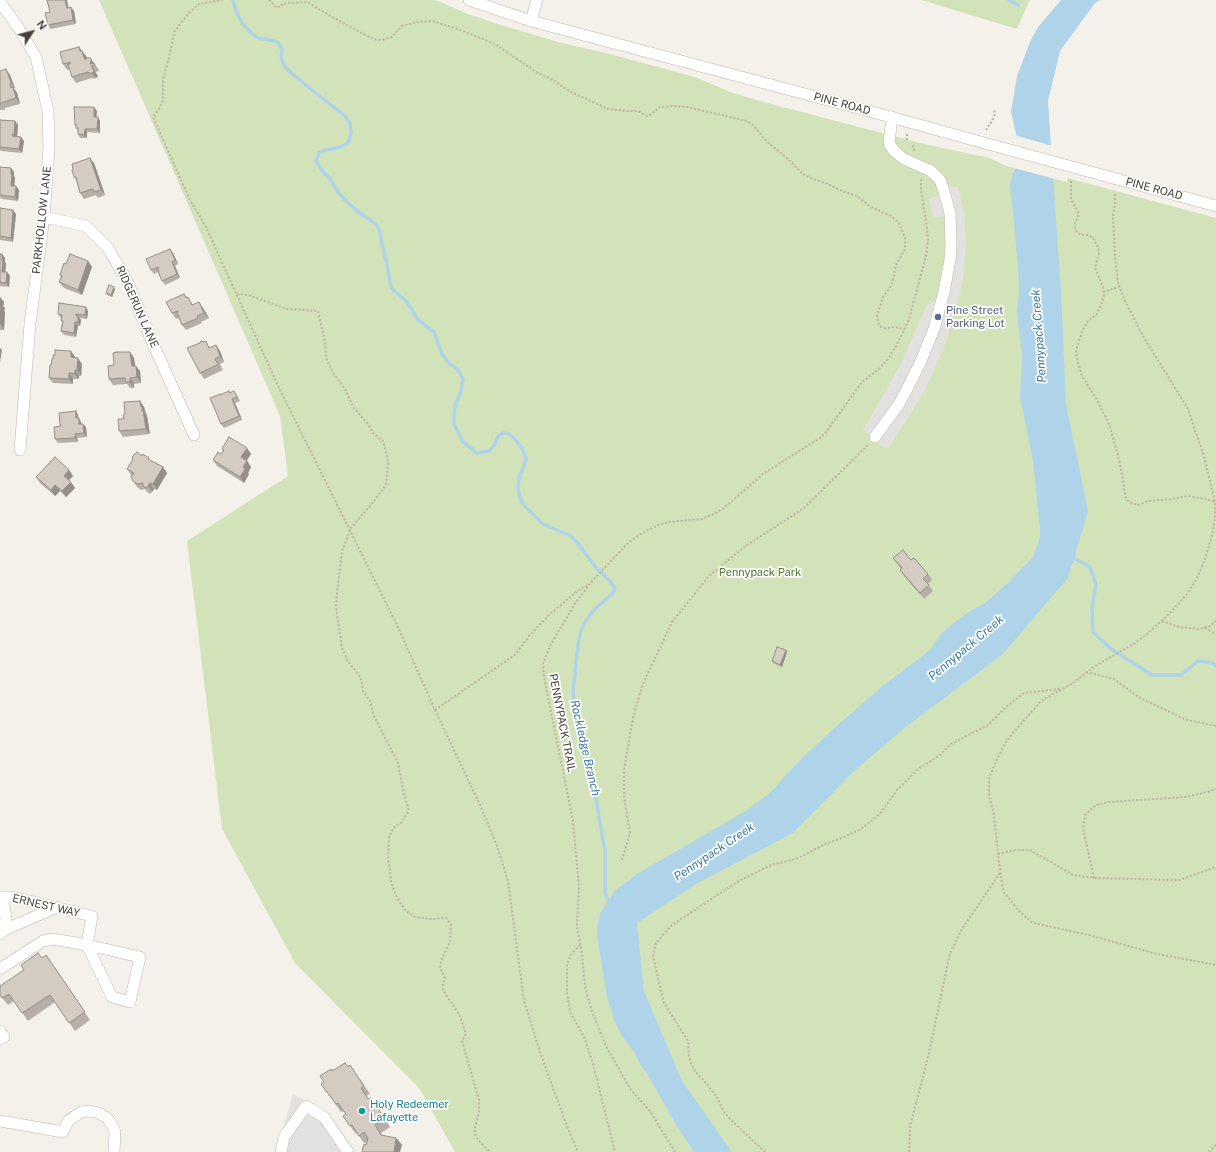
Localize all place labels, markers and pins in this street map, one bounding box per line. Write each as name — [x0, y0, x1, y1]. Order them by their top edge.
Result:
place label: Pine Street Parking Lot — [946, 304, 1005, 330]
marker: Pine Street Parking Lot — [933, 312, 943, 322]
place label: Holy Redeemer Lafayette — [370, 1098, 449, 1124]
marker: Holy Redeemer Lafayette — [357, 1106, 367, 1116]

